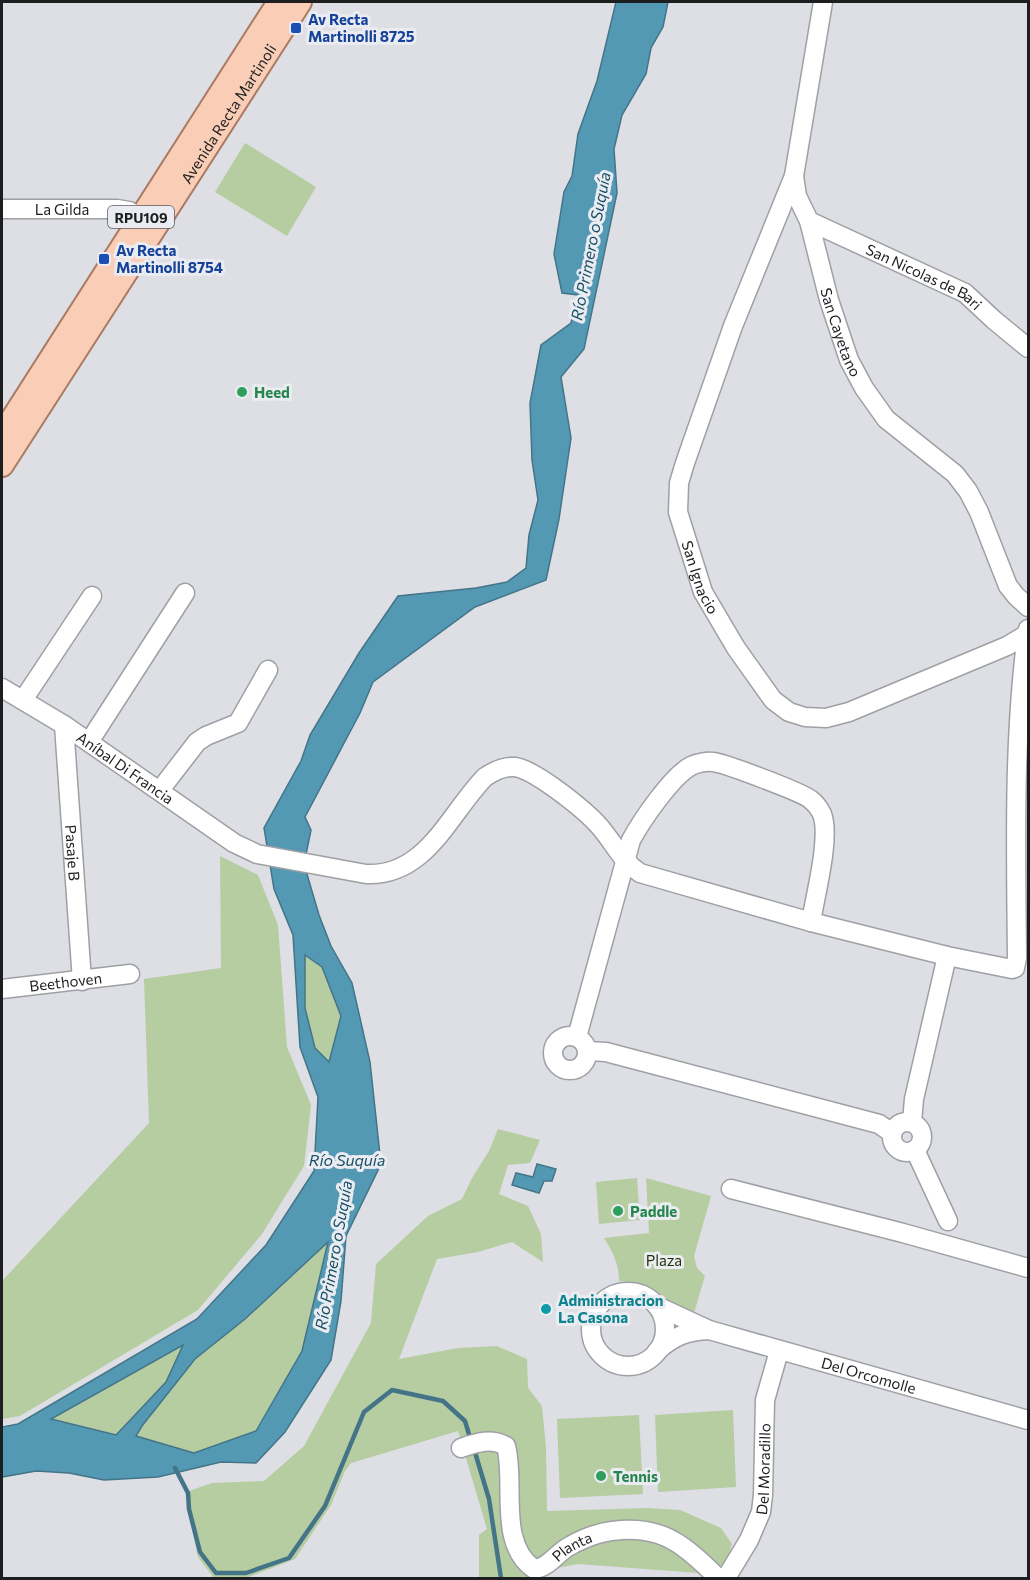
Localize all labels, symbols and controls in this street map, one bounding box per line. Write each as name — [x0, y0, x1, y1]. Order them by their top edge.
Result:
place label: Av Recta Martinolli 8725 — [308, 10, 415, 45]
marker: Av Recta Martinolli 8725 — [289, 21, 303, 35]
street label: Avenida Recta Martinoli — [177, 40, 280, 187]
water label: Río Primero o Suquía — [566, 170, 614, 322]
street label: La Gilda — [35, 200, 89, 218]
road number: RPU109 — [108, 206, 174, 228]
street label: San Nicolas de Bari — [863, 240, 986, 313]
place label: Av Recta Martinolli 8754 — [116, 241, 223, 276]
marker: Av Recta Martinolli 8754 — [97, 252, 111, 266]
street label: San Cayetano — [817, 286, 865, 380]
place label: Heed — [254, 383, 290, 401]
marker: Heed — [235, 385, 249, 399]
street label: San Ignacio — [678, 538, 723, 617]
street label: Aníbal Di Francia — [74, 728, 177, 808]
street label: Pasaje B — [62, 824, 84, 882]
street label: Beethoven — [28, 968, 103, 995]
water label: Río Suquía — [309, 1150, 385, 1169]
water label: Río Primero o Suquía — [311, 1179, 355, 1331]
place label: Paddle — [630, 1202, 677, 1220]
marker: Paddle — [611, 1204, 625, 1218]
park label: Plaza — [646, 1251, 682, 1269]
place label: Administracion La Casona — [558, 1291, 664, 1326]
marker: Administracion La Casona — [539, 1302, 553, 1316]
street label: Del Orcomolle — [819, 1353, 918, 1397]
street label: Del Moradillo — [752, 1423, 774, 1516]
place label: Tennis — [613, 1467, 658, 1485]
marker: Tennis — [594, 1469, 608, 1483]
street label: Planta — [548, 1528, 594, 1565]

